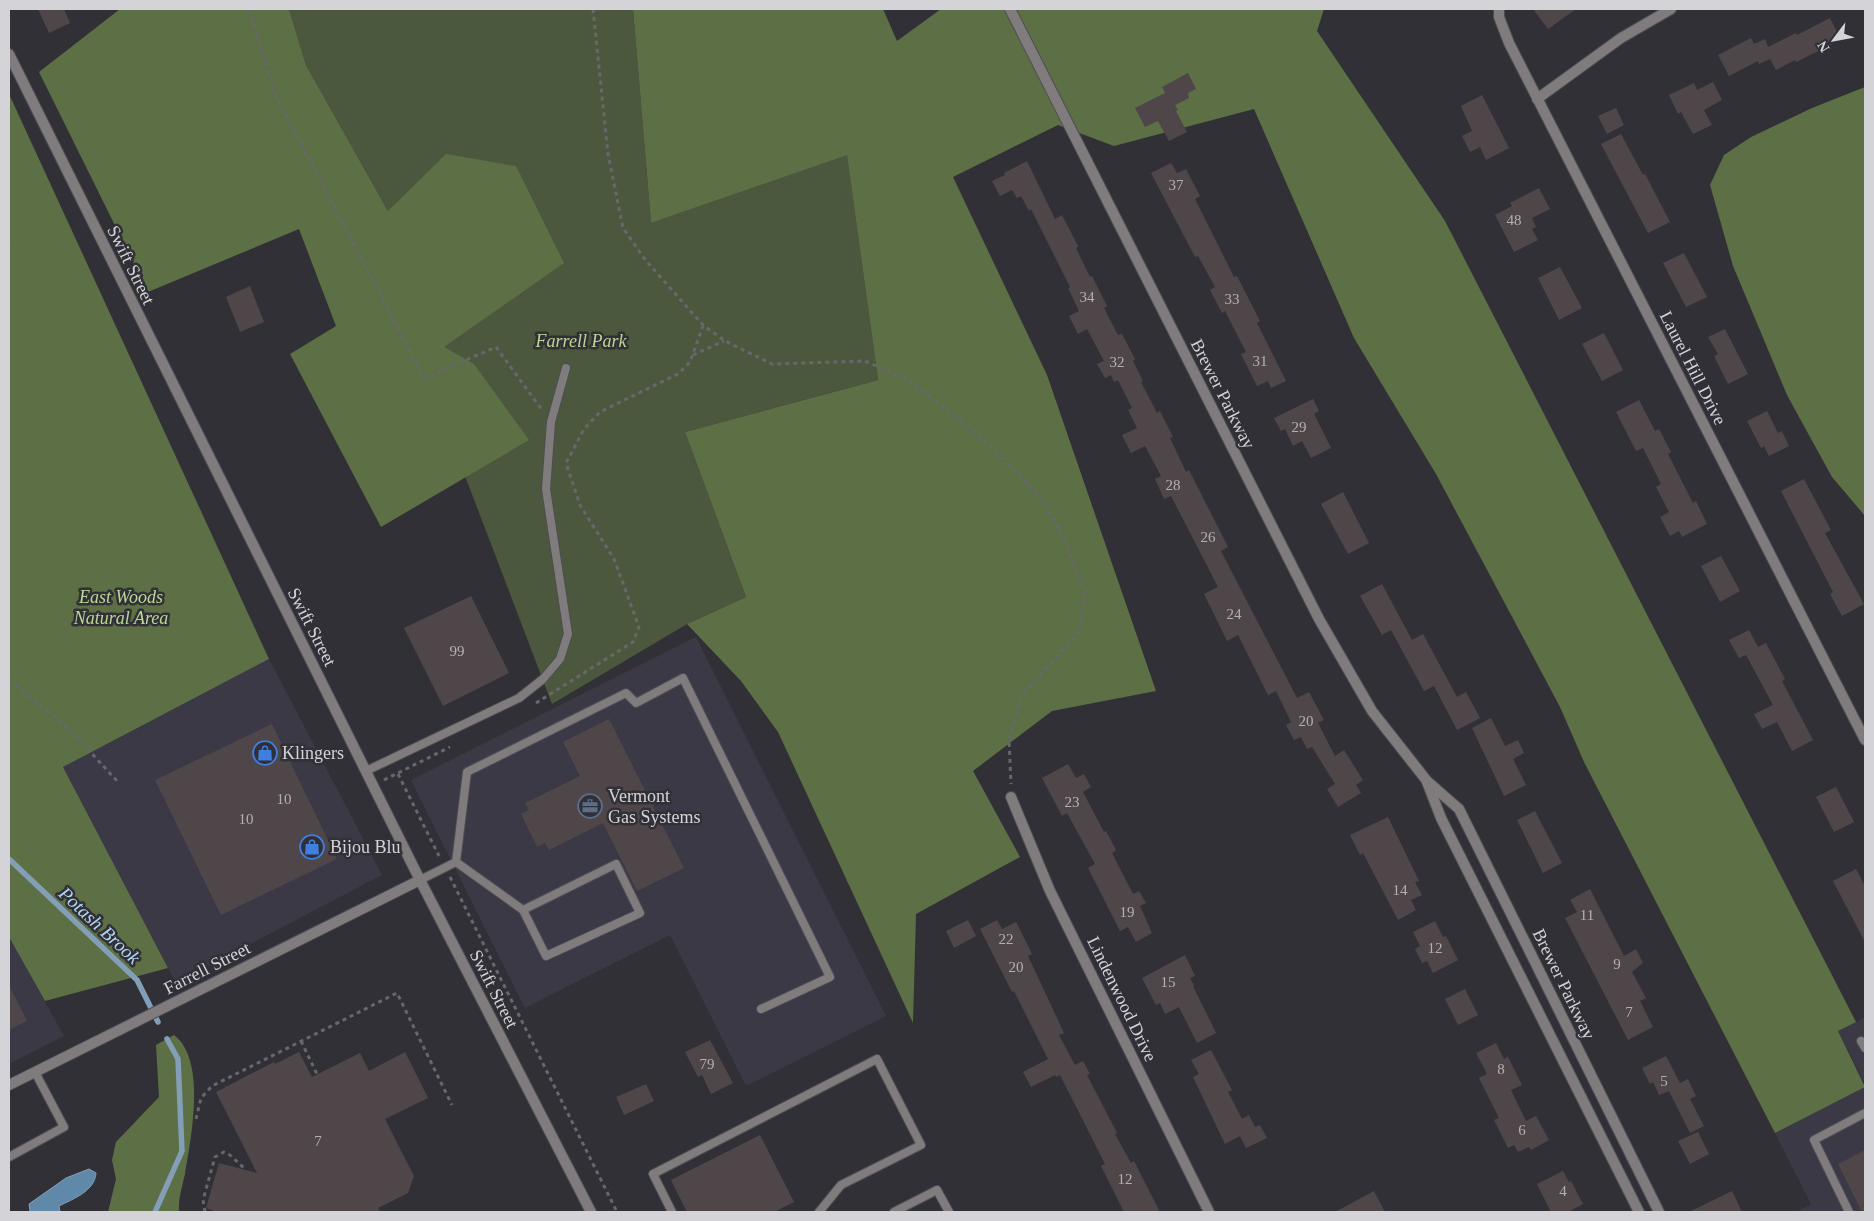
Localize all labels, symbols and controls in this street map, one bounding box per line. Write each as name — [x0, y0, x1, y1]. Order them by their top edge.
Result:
north arrow — [1809, 15, 1859, 65]
text: N — [1814, 38, 1832, 55]
house number: 37 — [1169, 177, 1184, 193]
house number: 48 — [1507, 212, 1522, 228]
street label: Swift Street — [103, 222, 159, 308]
house number: 34 — [1080, 289, 1095, 305]
house number: 33 — [1225, 291, 1240, 307]
street label: Laurel Hill Drive — [1656, 308, 1730, 428]
park label: Farrell Park — [535, 331, 627, 351]
street label: Brewer Parkway — [1187, 336, 1259, 452]
house number: 31 — [1253, 353, 1268, 369]
house number: 32 — [1110, 354, 1125, 370]
house number: 29 — [1292, 419, 1307, 435]
house number: 28 — [1166, 477, 1181, 493]
house number: 26 — [1201, 529, 1216, 545]
street label: Swift Street — [284, 584, 340, 670]
park label: East Woods Natural Area — [73, 587, 168, 628]
house number: 24 — [1227, 606, 1242, 622]
house number: 99 — [450, 643, 465, 659]
house number: 20 — [1299, 713, 1314, 729]
shop icon: Klingers — [252, 740, 278, 766]
place label: Klingers — [282, 743, 344, 763]
place label: Vermont Gas Systems — [608, 786, 701, 827]
house number: 10 — [277, 791, 292, 807]
office icon: Vermont Gas Systems — [577, 793, 603, 819]
house number: 23 — [1065, 794, 1080, 810]
house number: 10 — [239, 811, 254, 827]
shop icon: Bijou Blu — [299, 834, 325, 860]
place label: Bijou Blu — [330, 837, 401, 857]
water label: Potash Brook — [54, 882, 145, 969]
house number: 14 — [1393, 882, 1408, 898]
house number: 19 — [1120, 904, 1135, 920]
house number: 11 — [1580, 907, 1594, 923]
street label: Brewer Parkway — [1529, 925, 1599, 1043]
house number: 22 — [999, 931, 1014, 947]
street label: Lindenwood Drive — [1083, 933, 1161, 1065]
street label: Farrell Street — [160, 938, 254, 998]
house number: 12 — [1428, 940, 1443, 956]
street label: Swift Street — [466, 946, 522, 1032]
house number: 9 — [1613, 956, 1621, 972]
house number: 20 — [1009, 959, 1024, 975]
house number: 15 — [1161, 974, 1176, 990]
house number: 7 — [1625, 1004, 1633, 1020]
house number: 79 — [700, 1056, 715, 1072]
house number: 8 — [1497, 1061, 1505, 1077]
house number: 5 — [1660, 1073, 1668, 1089]
house number: 6 — [1518, 1122, 1526, 1138]
house number: 7 — [314, 1133, 322, 1149]
house number: 12 — [1118, 1171, 1133, 1187]
house number: 4 — [1559, 1183, 1567, 1199]

